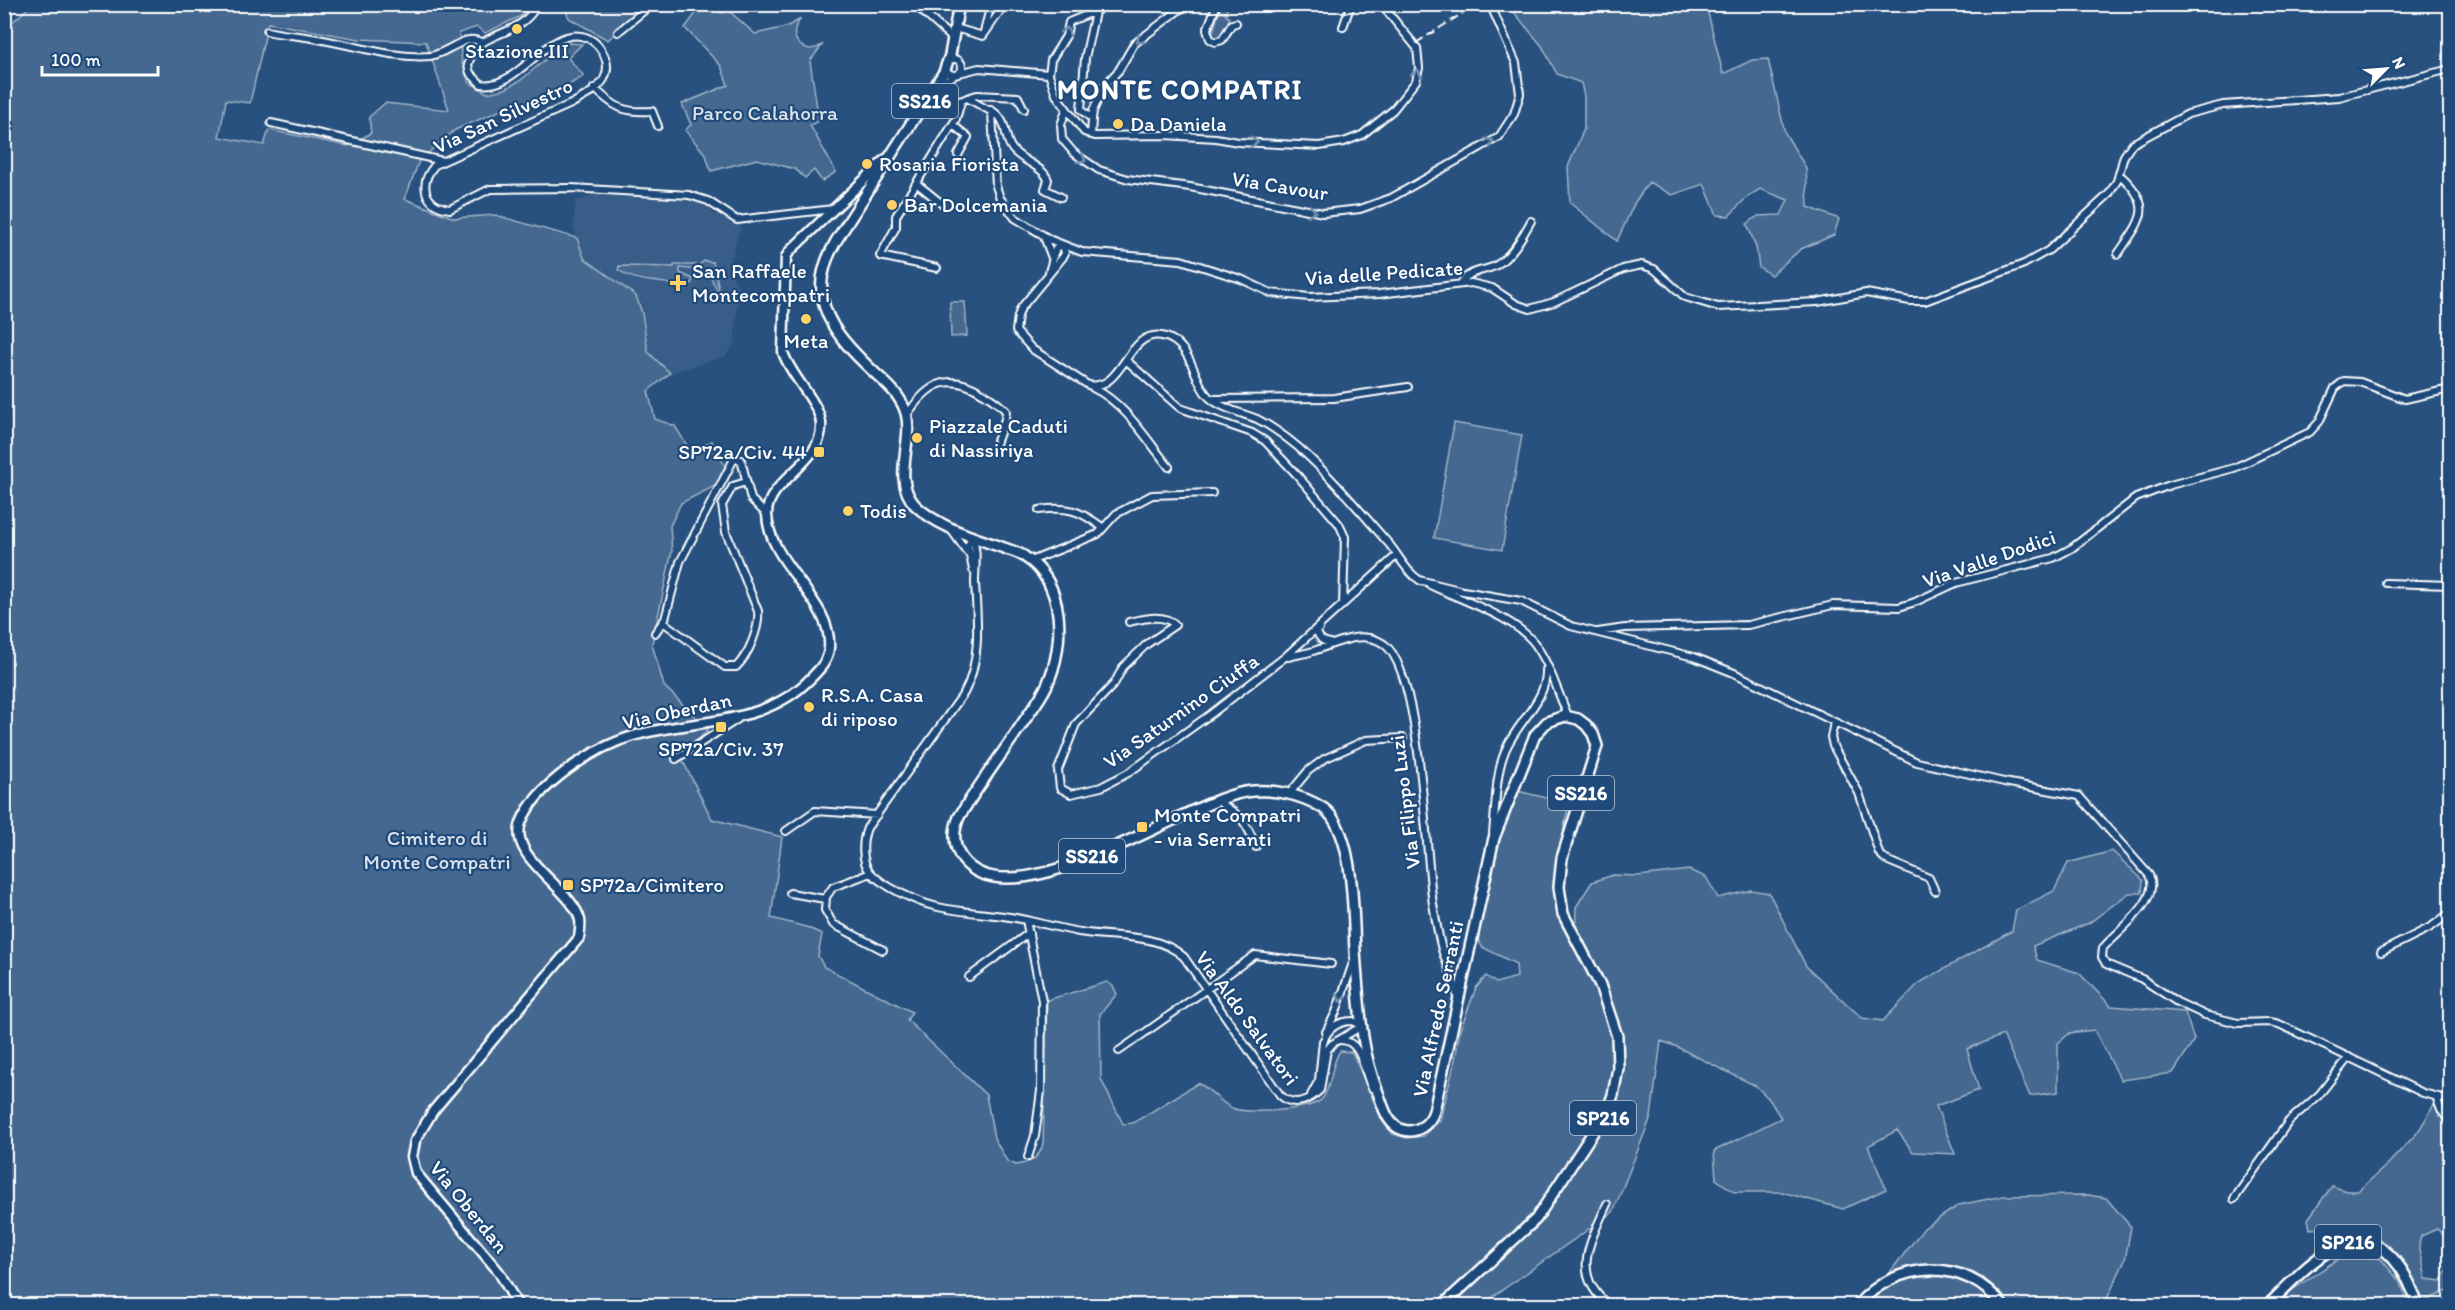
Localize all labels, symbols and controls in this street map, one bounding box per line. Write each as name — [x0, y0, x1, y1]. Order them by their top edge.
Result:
marker: Stazione III — [510, 22, 524, 36]
one-way arrow — [1059, 27, 1072, 37]
one-way arrow — [1137, 33, 1147, 44]
place label: Stazione III — [465, 38, 569, 63]
scale bar — [42, 39, 158, 77]
north arrow — [2356, 39, 2416, 99]
text: 100 m — [51, 49, 101, 71]
text: N — [2388, 54, 2410, 72]
one-way arrow — [1409, 68, 1422, 78]
street label: Via San Silvestro — [429, 72, 577, 159]
district label: MONTE COMPATRI — [1057, 73, 1303, 106]
road number: SS216 — [892, 84, 958, 118]
park label: Parco Calahorra — [692, 100, 838, 125]
place label: Da Daniela — [1130, 111, 1227, 136]
marker: Da Daniela — [1111, 117, 1125, 131]
one-way arrow — [1249, 136, 1258, 149]
one-way arrow — [1483, 138, 1494, 149]
place label: Rosaria Fiorista — [879, 151, 1019, 176]
one-way arrow — [1075, 152, 1086, 163]
marker: Rosaria Fiorista — [860, 157, 874, 171]
street label: Via Cavour — [1230, 166, 1330, 205]
place label: Bar Dolcemania — [904, 192, 1048, 217]
marker: Bar Dolcemania — [885, 198, 899, 212]
one-way arrow — [1306, 204, 1316, 217]
street label: Via delle Pedicate — [1304, 255, 1464, 290]
place label: San Raffaele Montecompatri — [692, 258, 830, 307]
marker: San Raffaele Montecompatri — [669, 274, 687, 292]
marker: Meta — [799, 312, 813, 326]
place label: Meta — [784, 328, 828, 353]
place label: Piazzale Caduti di Nassiriya — [929, 413, 1068, 462]
marker: Piazzale Caduti di Nassiriya — [910, 431, 924, 445]
place label: SP72a/Civ. 44 — [678, 439, 807, 464]
marker: SP72a/Civ. 44 — [812, 445, 826, 459]
place label: Todis — [860, 498, 907, 523]
marker: Todis — [841, 504, 855, 518]
street label: Via Valle Dodici — [1919, 524, 2059, 593]
street label: Via Saturnino Ciuffa — [1098, 648, 1263, 774]
place label: R.S.A. Casa di riposo — [821, 682, 923, 731]
street label: Via Oberdan — [620, 687, 734, 734]
marker: R.S.A. Casa di riposo — [802, 700, 816, 714]
marker: SP72a/Civ. 37 — [714, 720, 728, 734]
street label: Via Filippo Luzi — [1384, 734, 1425, 870]
place label: SP72a/Civ. 37 — [658, 736, 784, 761]
road number: SS216 — [1548, 776, 1614, 810]
place label: Monte Compatri - via Serranti — [1154, 802, 1301, 851]
marker: Monte Compatri - via Serranti — [1135, 820, 1149, 834]
park label: Cimitero di Monte Compatri — [363, 825, 511, 874]
road number: SS216 — [1059, 839, 1125, 873]
place label: SP72a/Cimitero — [580, 872, 724, 897]
marker: SP72a/Cimitero — [561, 878, 575, 892]
street label: Via Alfredo Serranti — [1407, 918, 1468, 1099]
street label: Via Aldo Salvatori — [1190, 946, 1304, 1090]
one-way arrow — [1336, 992, 1349, 1003]
road number: SP216 — [1570, 1101, 1636, 1135]
street label: Via Oberdan — [425, 1156, 514, 1258]
road number: SP216 — [2315, 1225, 2381, 1259]

